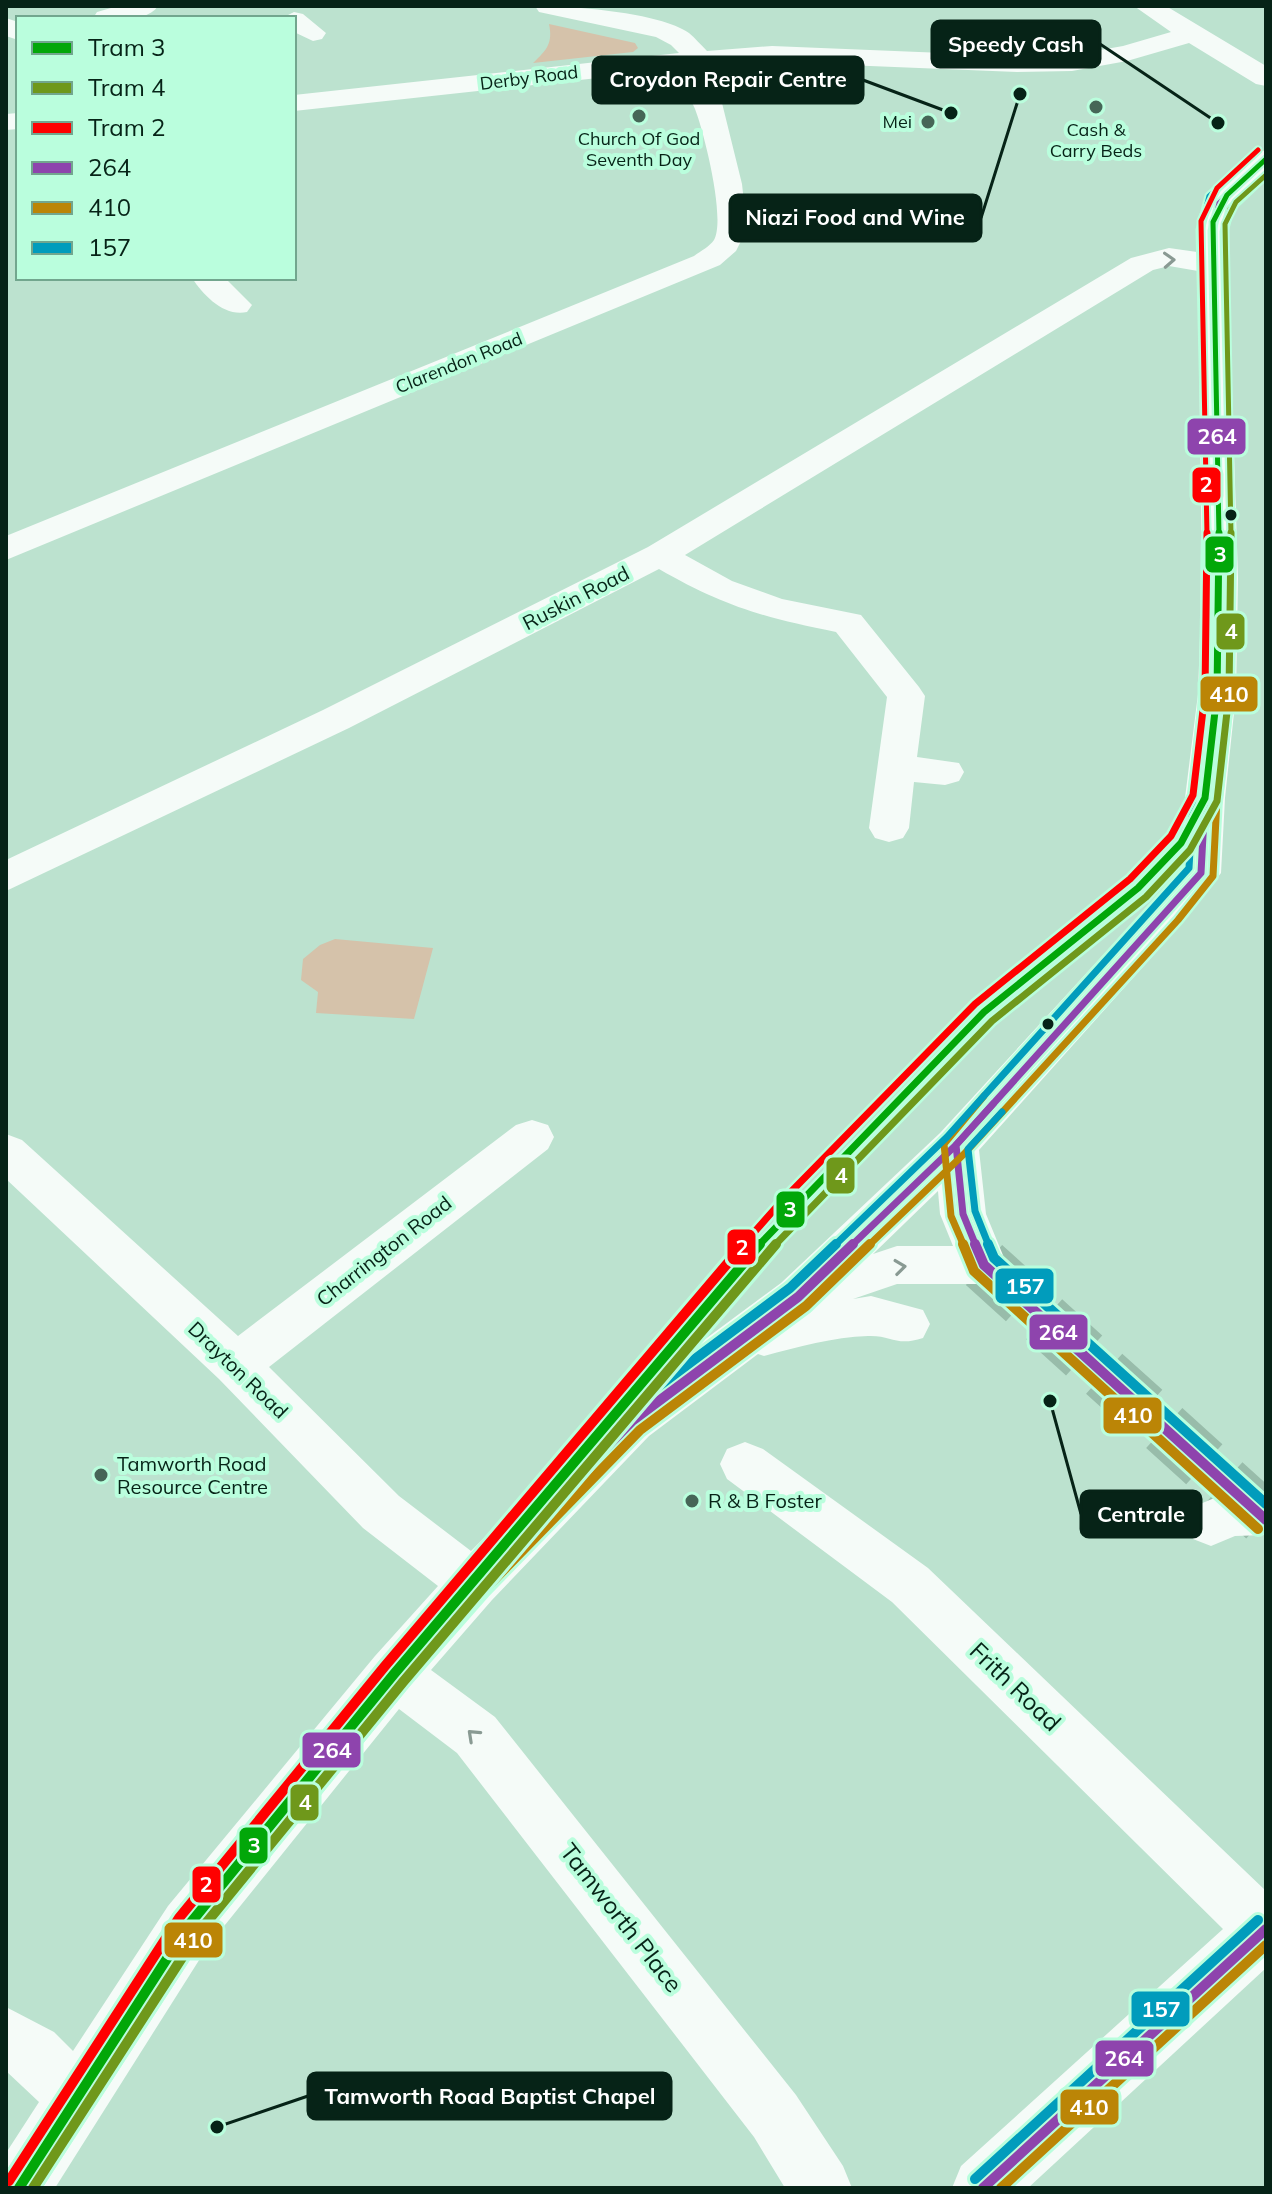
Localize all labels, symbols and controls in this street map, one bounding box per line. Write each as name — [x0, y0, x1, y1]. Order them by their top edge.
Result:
legend — [16, 16, 296, 280]
callout: Speedy Cash — [932, 21, 1100, 67]
text: Speedy Cash — [948, 30, 1084, 58]
text: Tram 3 — [88, 32, 165, 62]
callout: Croydon Repair Centre — [593, 57, 863, 103]
street label: Derby Road — [478, 60, 579, 95]
text: Croydon Repair Centre — [609, 65, 847, 93]
text: Tram 4 — [88, 72, 165, 102]
marker: Cash & Carry Beds — [1087, 98, 1105, 116]
marker: Church Of God Seventh Day — [630, 107, 648, 125]
place label: Mei — [882, 110, 912, 133]
text: Tram 2 — [88, 112, 165, 142]
marker: Mei — [919, 113, 937, 131]
place label: Cash & Carry Beds — [1050, 118, 1142, 162]
place label: Church Of God Seventh Day — [578, 127, 700, 171]
text: 264 — [88, 152, 131, 182]
text: 410 — [88, 192, 131, 222]
callout: Niazi Food and Wine — [730, 195, 981, 241]
text: Niazi Food and Wine — [745, 203, 965, 231]
text: 157 — [88, 232, 131, 262]
one-way arrow — [1162, 252, 1175, 269]
street label: Clarendon Road — [392, 327, 526, 398]
line badge: 264 — [1186, 417, 1247, 456]
text: 264 — [1197, 422, 1237, 450]
line badge: 2 — [1191, 466, 1222, 504]
text: 2 — [1199, 470, 1213, 498]
unlabelled marker — [1223, 507, 1239, 523]
line badge: 3 — [1204, 535, 1235, 574]
text: 3 — [1213, 540, 1227, 568]
street label: Ruskin Road — [518, 560, 633, 635]
line badge: 4 — [1215, 612, 1246, 651]
text: 4 — [1224, 617, 1238, 645]
line badge: 410 — [1199, 675, 1259, 713]
text: 410 — [1209, 680, 1249, 708]
unlabelled marker — [1040, 1016, 1056, 1032]
line badge: 4 — [825, 1156, 856, 1195]
text: 4 — [834, 1161, 848, 1189]
street label: Charrington Road — [311, 1190, 456, 1311]
line badge: 3 — [775, 1190, 806, 1229]
text: 3 — [783, 1195, 797, 1223]
line badge: 2 — [726, 1228, 757, 1266]
text: 2 — [735, 1233, 749, 1261]
one-way arrow — [893, 1259, 906, 1276]
line badge: 157 — [994, 1267, 1055, 1305]
text: 157 — [1005, 1272, 1045, 1300]
line badge: 264 — [1028, 1313, 1089, 1351]
street label: Drayton Road — [183, 1316, 293, 1423]
text: 264 — [1038, 1318, 1078, 1346]
line badge: 410 — [1102, 1396, 1163, 1435]
text: 410 — [1113, 1401, 1153, 1429]
place label: Tamworth Road Resource Centre — [117, 1451, 268, 1499]
marker: Tamworth Road Resource Centre — [92, 1466, 110, 1484]
place label: R & B Foster — [708, 1488, 822, 1513]
callout: Centrale — [1081, 1491, 1201, 1537]
marker: R & B Foster — [683, 1492, 701, 1510]
text: Centrale — [1097, 1500, 1185, 1528]
street label: Frith Road — [964, 1635, 1068, 1737]
one-way arrow — [468, 1730, 483, 1745]
line badge: 264 — [301, 1731, 362, 1769]
text: 264 — [312, 1736, 352, 1764]
line badge: 4 — [289, 1783, 320, 1822]
text: 4 — [298, 1788, 312, 1816]
line badge: 3 — [238, 1826, 269, 1865]
text: 3 — [247, 1831, 261, 1859]
street label: Tamworth Place — [554, 1837, 689, 1998]
line badge: 2 — [191, 1865, 222, 1904]
text: 2 — [199, 1870, 213, 1898]
line badge: 410 — [163, 1921, 224, 1959]
text: 410 — [173, 1926, 213, 1954]
line badge: 157 — [1130, 1990, 1191, 2028]
text: 157 — [1141, 1995, 1181, 2023]
line badge: 264 — [1094, 2039, 1155, 2078]
text: 264 — [1104, 2044, 1144, 2072]
callout: Tamworth Road Baptist Chapel — [308, 2073, 671, 2119]
text: Tamworth Road Baptist Chapel — [325, 2082, 655, 2110]
line badge: 410 — [1059, 2088, 1120, 2126]
text: 410 — [1069, 2093, 1109, 2121]

